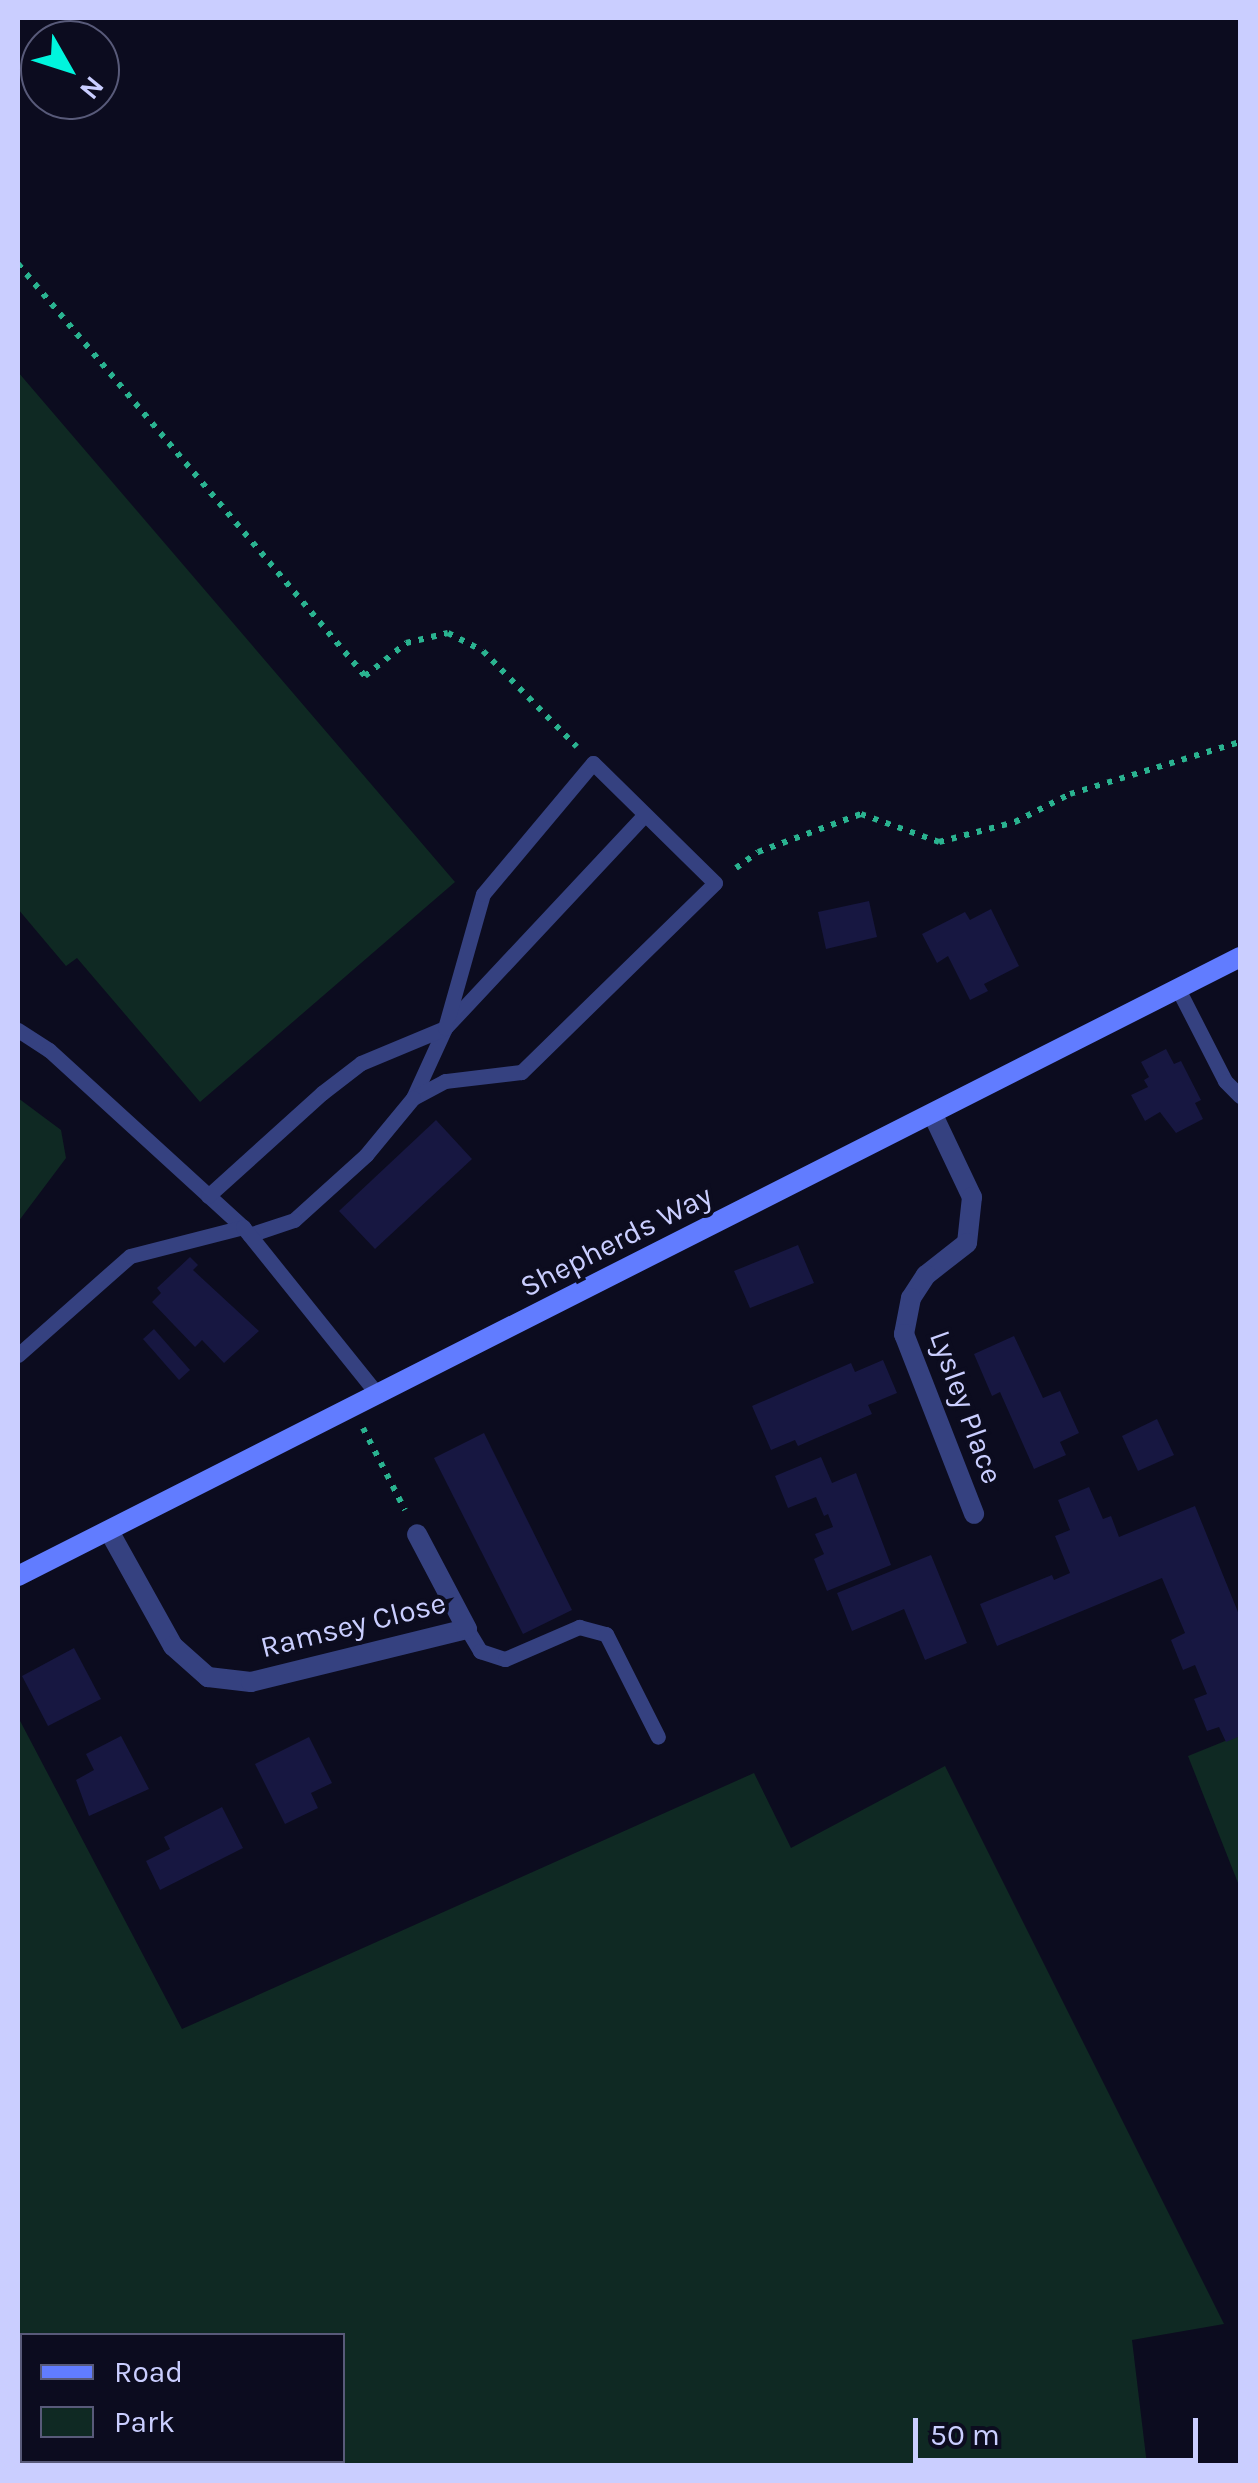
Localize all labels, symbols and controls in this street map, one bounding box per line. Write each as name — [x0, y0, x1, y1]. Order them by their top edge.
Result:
north arrow — [20, 20, 120, 120]
text: N — [73, 70, 111, 106]
street label: Shepherds Way — [514, 1177, 718, 1305]
street label: Lysley Place — [922, 1326, 1010, 1488]
street label: Ramsey Close — [257, 1585, 449, 1665]
legend — [20, 2333, 345, 2463]
text: Road — [114, 2354, 183, 2390]
scale bar — [918, 2398, 1203, 2460]
text: Park — [114, 2404, 175, 2440]
text: 50 m — [930, 2417, 1000, 2453]

